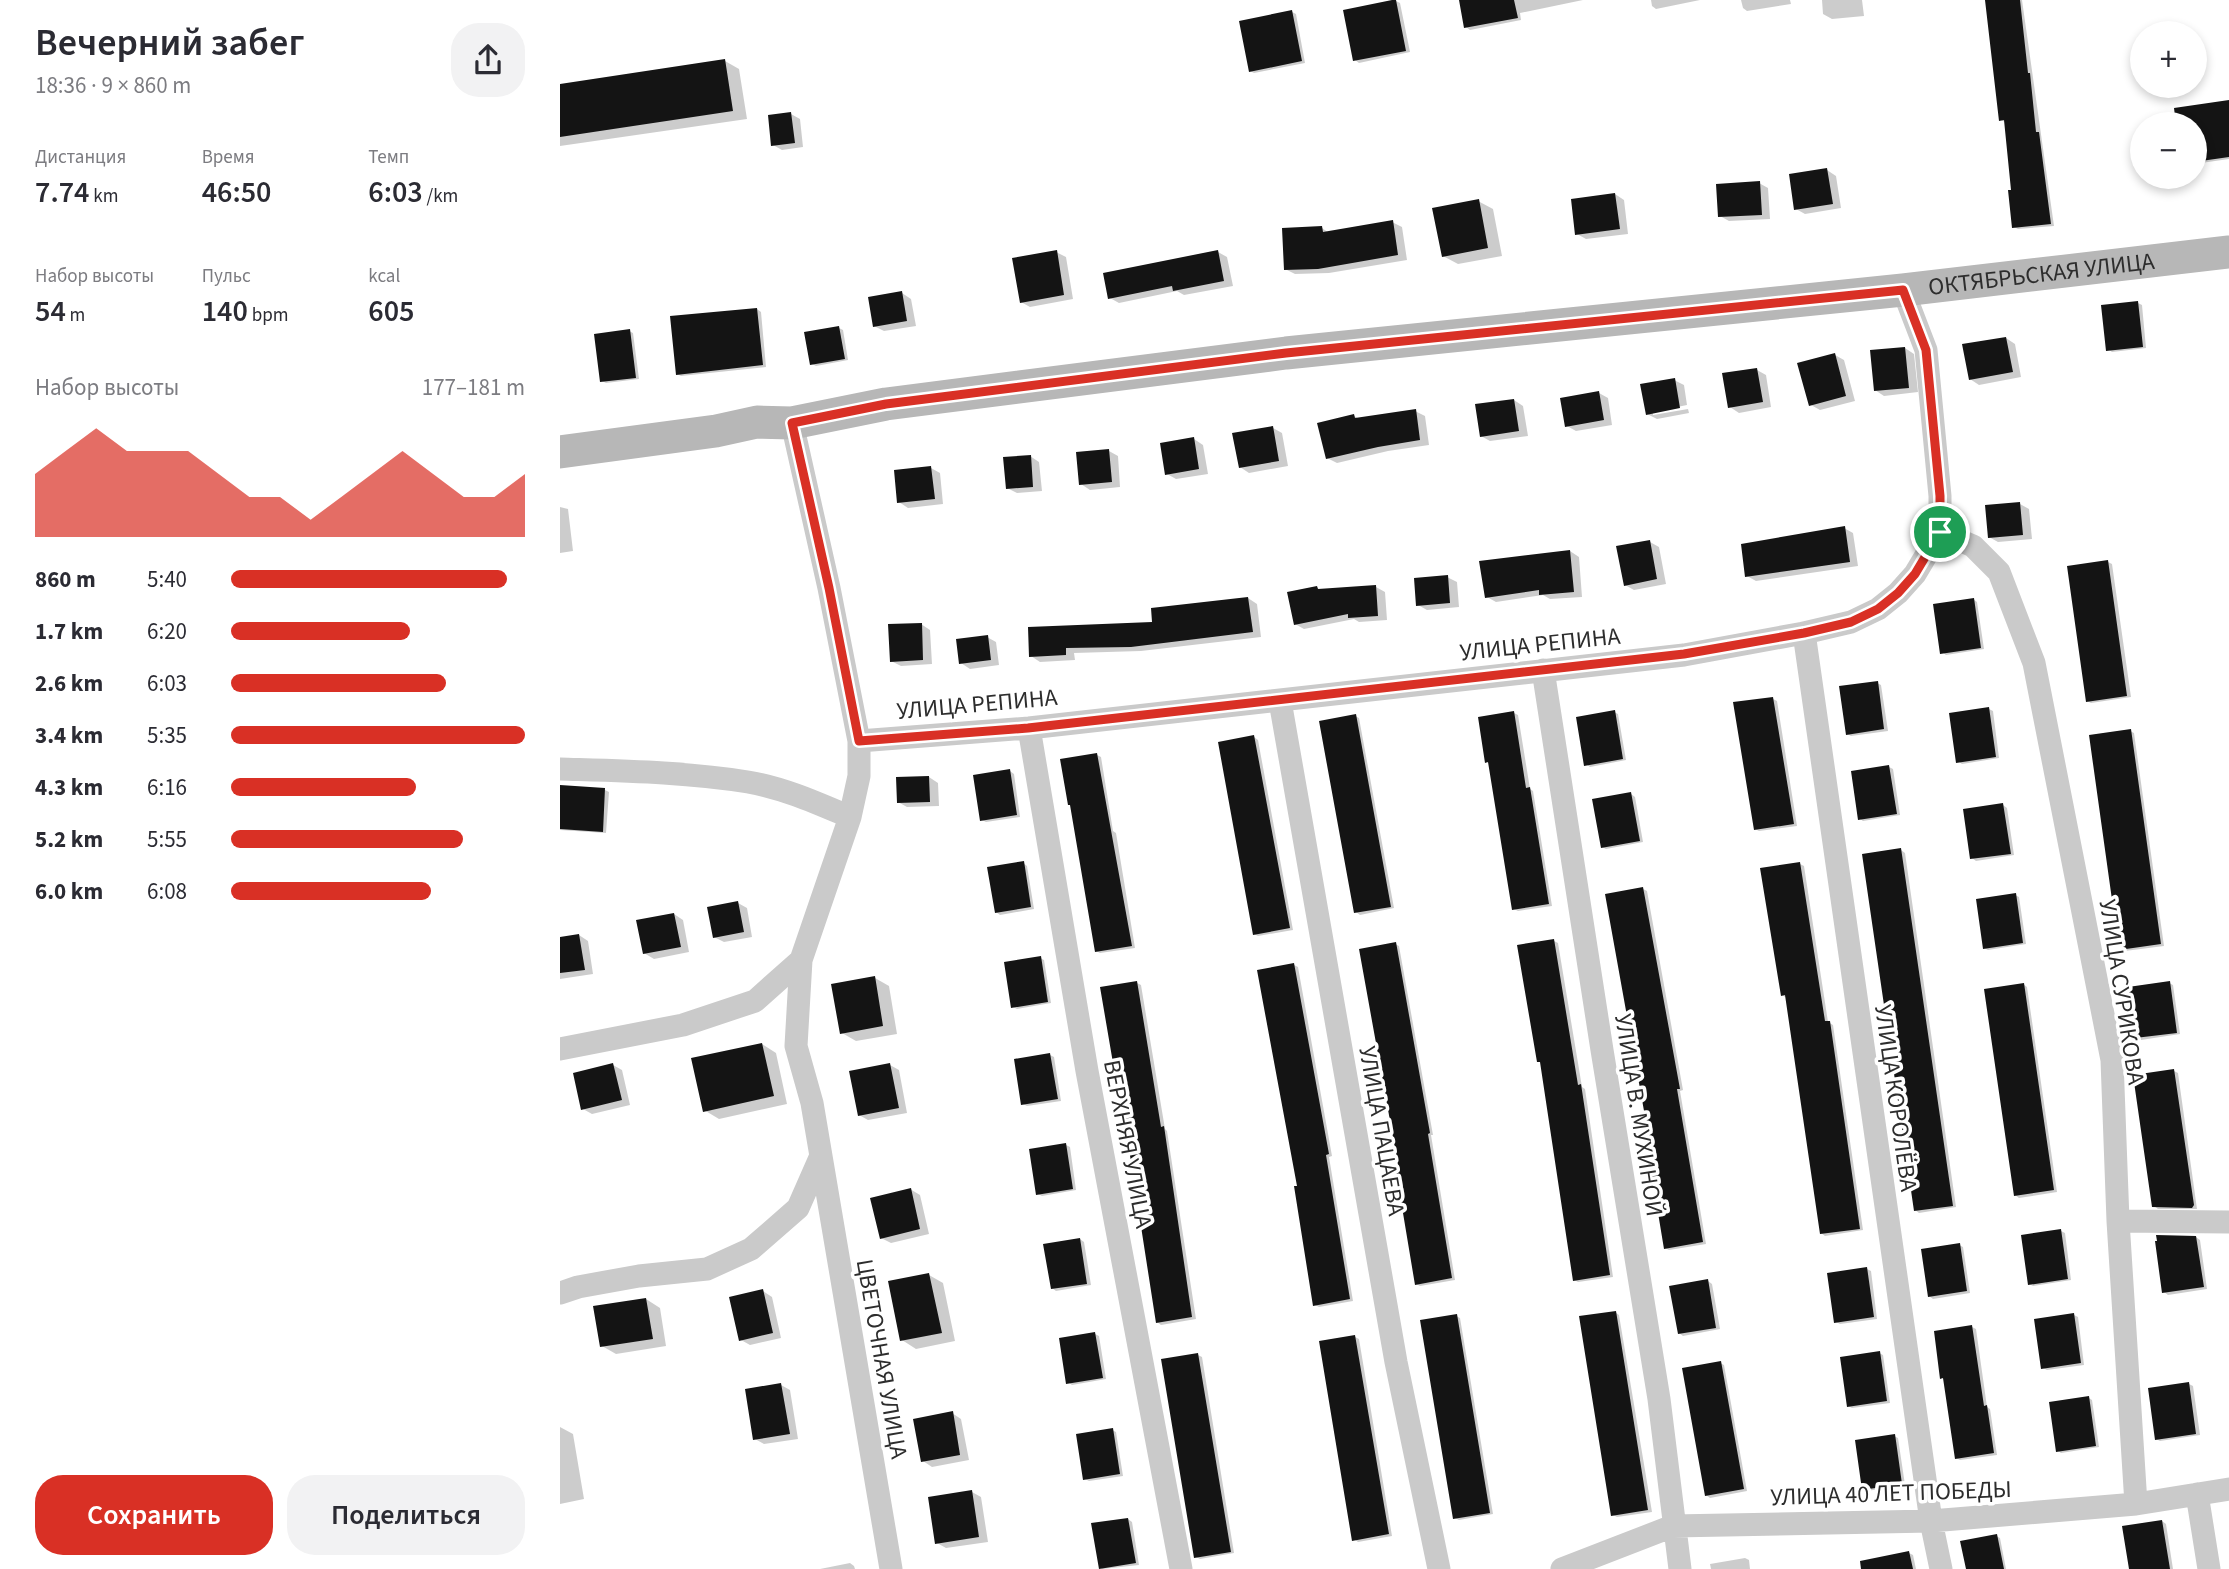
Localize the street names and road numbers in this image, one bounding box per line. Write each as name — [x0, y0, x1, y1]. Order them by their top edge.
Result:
street label: ОКТЯБРЬСКАЯ УЛИЦА — [1926, 244, 2156, 305]
street label: УЛИЦА РЕПИНА — [1458, 619, 1622, 670]
street label: УЛИЦА РЕПИНА — [895, 680, 1059, 729]
street label: УЛИЦА СУРИКОВА — [2090, 897, 2153, 1087]
street label: УЛИЦА КОРОЛЁВА — [1865, 1002, 1926, 1194]
street label: УЛИЦА В. МУХИНОЙ — [1605, 1011, 1672, 1219]
street label: УЛИЦА ПАЦАЕВА — [1349, 1043, 1414, 1219]
street label: ВЕРХНЯЯ УЛИЦА — [1094, 1057, 1161, 1231]
street label: ЦВЕТОЧНАЯ УЛИЦА — [847, 1256, 916, 1462]
street label: УЛИЦА 40 ЛЕТ ПОБЕДЫ — [1770, 1472, 2012, 1515]

